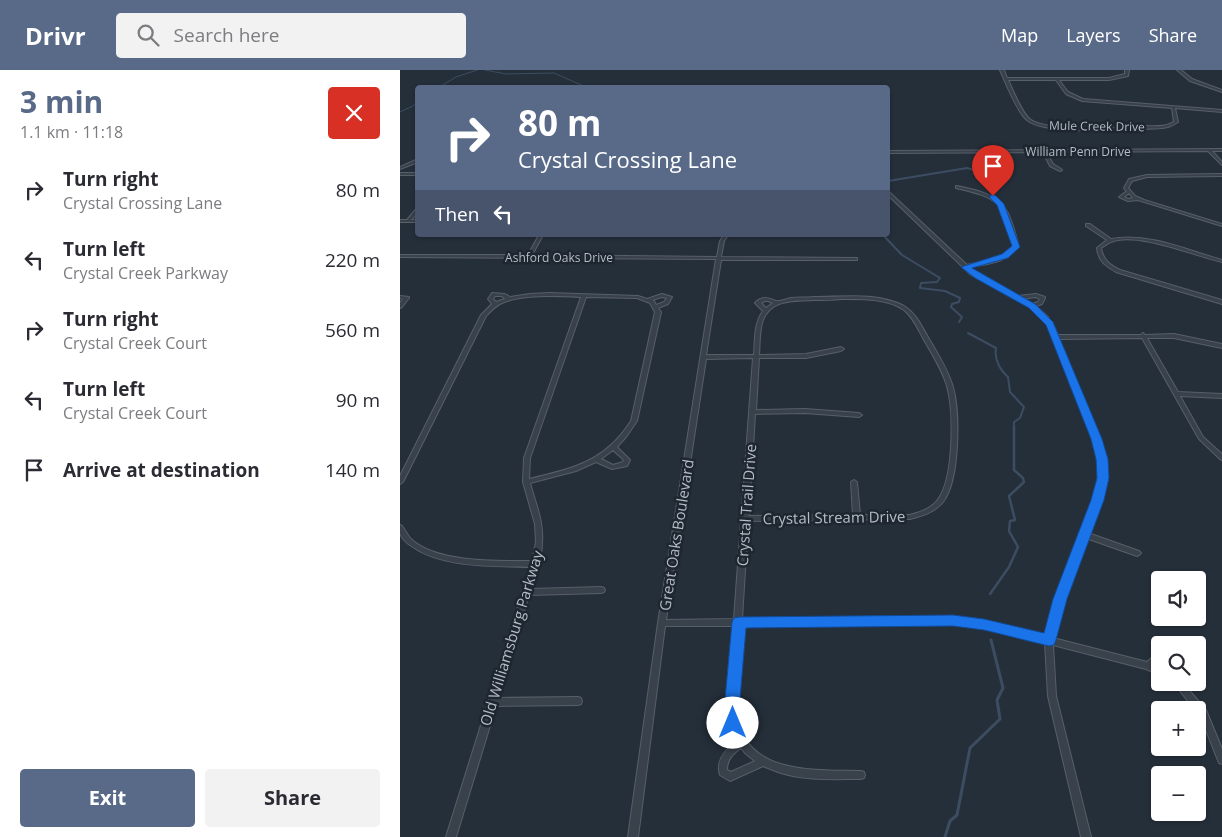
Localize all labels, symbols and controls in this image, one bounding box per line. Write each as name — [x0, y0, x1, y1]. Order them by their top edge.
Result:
search box — [116, 13, 466, 58]
text: Drivr — [25, 19, 86, 52]
icon: search — [134, 21, 162, 49]
text: Search here — [174, 22, 279, 48]
text: Map — [1001, 23, 1038, 47]
text: Layers — [1066, 23, 1121, 47]
text: Share — [1149, 23, 1197, 47]
text: 3 min — [20, 81, 103, 122]
button: close — [328, 87, 380, 139]
text: 80 m — [518, 99, 601, 146]
icon: right — [435, 105, 500, 170]
street label: Mule Creek Drive — [1049, 117, 1145, 135]
text: 1.1 km · 11:18 — [20, 121, 123, 143]
street label: William Penn Drive — [1025, 143, 1131, 160]
text: Crystal Crossing Lane — [518, 144, 737, 174]
pin — [972, 145, 1014, 196]
icon: arrive — [979, 152, 1007, 180]
text: Turn right — [63, 166, 158, 192]
icon: right — [20, 176, 48, 204]
text: 80 m — [336, 177, 380, 203]
text: Crystal Crossing Lane — [63, 192, 222, 214]
icon: left — [489, 200, 517, 228]
text: Then — [435, 201, 479, 227]
text: Turn left — [63, 236, 145, 262]
icon: left — [20, 246, 48, 274]
text: 220 m — [325, 247, 380, 273]
street label: Ashford Oaks Drive — [505, 249, 613, 266]
text: Crystal Creek Parkway — [63, 262, 228, 284]
text: Turn right — [63, 306, 158, 332]
icon: right — [20, 316, 48, 344]
text: 560 m — [325, 317, 380, 343]
text: Crystal Creek Court — [63, 332, 207, 354]
text: Turn left — [63, 376, 145, 402]
icon: left — [20, 386, 48, 414]
text: 90 m — [336, 387, 380, 413]
text: Crystal Creek Court — [63, 402, 207, 424]
street label: Crystal Trail Drive — [732, 443, 760, 567]
icon: arrive — [20, 456, 48, 484]
text: Arrive at destination — [63, 457, 260, 483]
text: 140 m — [325, 457, 380, 483]
street label: Great Oaks Boulevard — [654, 458, 698, 612]
street label: Crystal Stream Drive — [763, 506, 905, 528]
street label: Old Williamsburg Parkway — [475, 547, 547, 728]
map controls — [1151, 571, 1206, 821]
button: sound — [1151, 571, 1206, 626]
button: search — [1151, 636, 1206, 691]
position arrow — [706, 696, 758, 748]
button: + — [1151, 701, 1206, 756]
button: − — [1151, 766, 1206, 821]
button: Exit — [20, 769, 195, 827]
button: Share — [205, 769, 380, 827]

